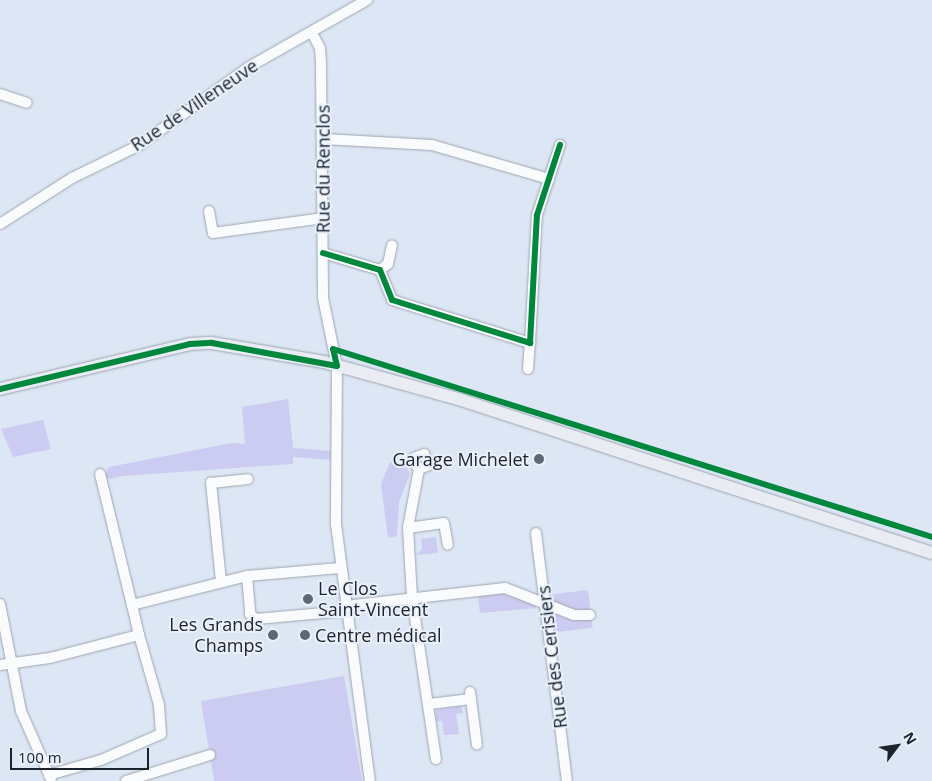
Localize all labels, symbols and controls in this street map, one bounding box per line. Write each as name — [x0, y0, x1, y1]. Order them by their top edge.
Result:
street label: Rue de Villeneuve — [126, 55, 262, 155]
street label: Rue du Renclos — [312, 105, 334, 233]
place label: Garage Michelet — [392, 448, 529, 470]
marker: Garage Michelet — [533, 453, 545, 465]
place label: Le Clos Saint-Vincent — [318, 578, 428, 620]
street label: Rue des Cerisiers — [533, 584, 571, 730]
marker: Le Clos Saint-Vincent — [302, 593, 314, 605]
place label: Les Grands Champs — [169, 614, 263, 656]
place label: Centre médical — [315, 624, 442, 646]
marker: Les Grands Champs — [267, 629, 279, 641]
marker: Centre médical — [299, 629, 311, 641]
north arrow — [872, 721, 922, 771]
text: N — [899, 728, 921, 748]
scale bar — [12, 738, 151, 770]
text: 100 m — [18, 747, 62, 767]

